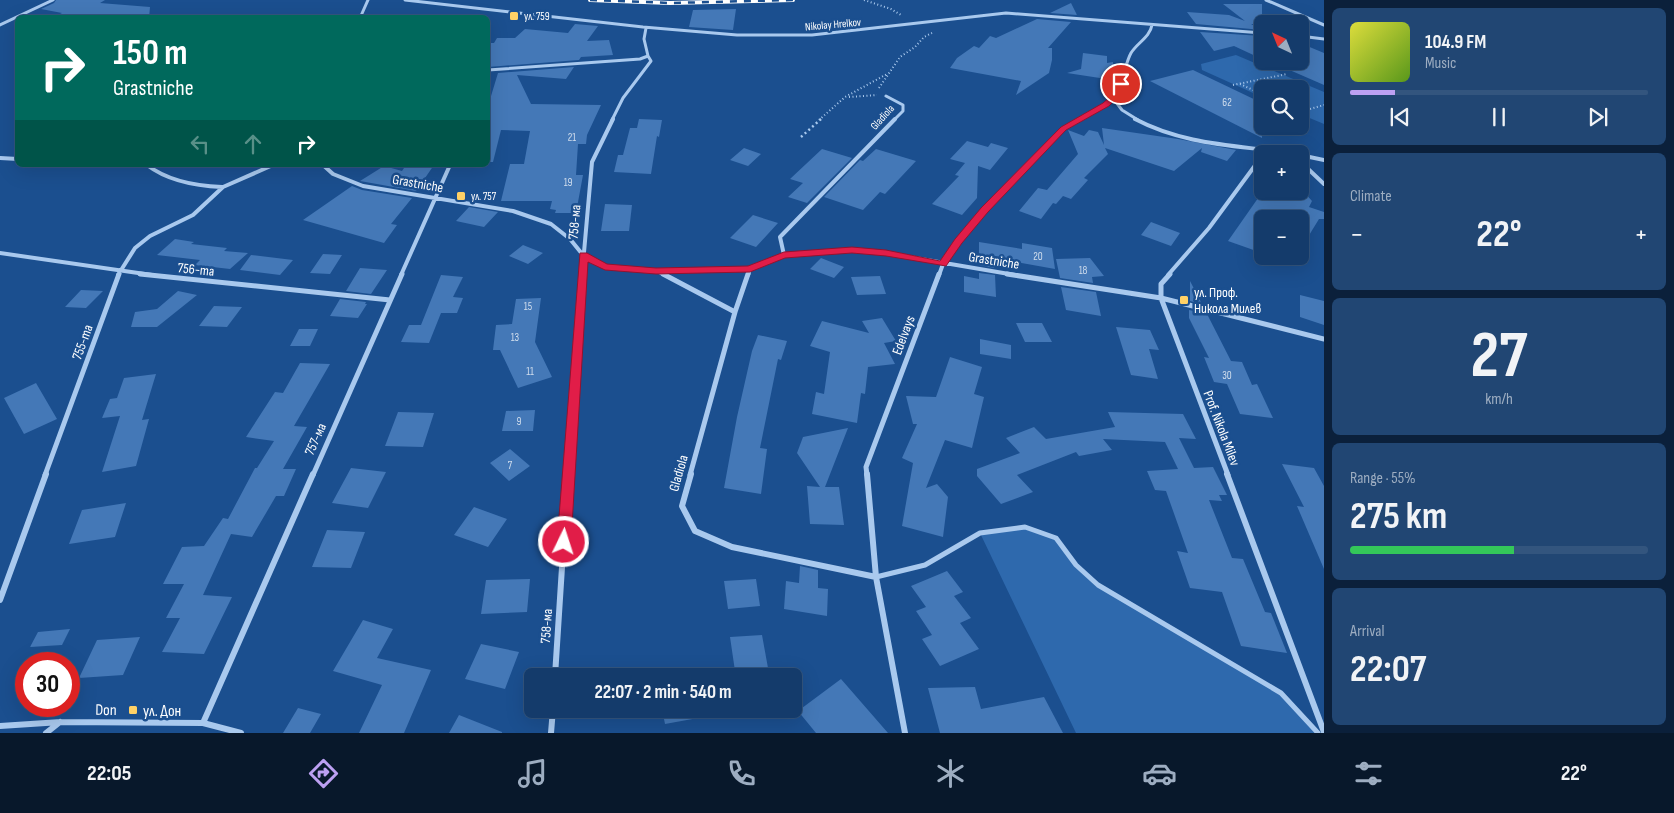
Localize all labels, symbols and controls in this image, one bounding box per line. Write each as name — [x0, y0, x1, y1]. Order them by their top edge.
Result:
marker: ул. 759 — [508, 10, 520, 22]
place label: ул. 759 — [524, 10, 550, 23]
north arrow — [1254, 15, 1309, 70]
map controls — [1254, 15, 1309, 265]
street label: Nikolay Hrelkov — [804, 16, 862, 33]
text: 104.9 FM — [1425, 31, 1486, 54]
text: 150 m — [113, 32, 187, 75]
icon: right — [30, 35, 95, 100]
text: Music — [1425, 54, 1456, 73]
pin — [1100, 63, 1142, 105]
icon: arrive — [1107, 70, 1135, 98]
text: Grastniche — [113, 75, 194, 102]
button: search — [1254, 80, 1309, 135]
house number: 62 — [1222, 96, 1232, 109]
street label: Gladiola — [868, 102, 897, 133]
icon: previous — [1386, 103, 1414, 131]
icon: pause — [1485, 103, 1513, 131]
icon: next — [1584, 103, 1612, 131]
icon: left — [186, 130, 214, 158]
icon: ahead — [239, 130, 267, 158]
icon: right — [292, 130, 320, 158]
house number: 21 — [568, 131, 576, 144]
button: + — [1254, 145, 1309, 200]
street label: Grastniche — [391, 171, 445, 196]
house number: 19 — [564, 176, 572, 189]
text: Climate — [1350, 187, 1392, 206]
marker: ул. 757 — [455, 190, 467, 202]
place label: ул. 757 — [471, 190, 497, 203]
street label: 758-ма — [565, 204, 584, 240]
button: − — [1254, 210, 1309, 265]
text: 22° — [1476, 212, 1522, 257]
text: − — [1350, 218, 1364, 251]
text: + — [1634, 218, 1648, 251]
street label: Grastniche — [967, 248, 1021, 273]
house number: 20 — [1033, 250, 1043, 263]
street label: 756-та — [177, 259, 215, 280]
house number: 18 — [1079, 264, 1088, 277]
place label: ул. Проф. Никола Милев — [1194, 284, 1261, 317]
marker: ул. Проф. Никола Милев — [1178, 294, 1190, 306]
house number: 15 — [524, 300, 532, 313]
street label: Edelvays — [888, 313, 919, 357]
text: 27 — [1471, 318, 1527, 396]
street label: 755-та — [68, 322, 97, 362]
house number: 13 — [511, 331, 520, 344]
house number: 11 — [526, 365, 534, 378]
house number: 30 — [1222, 369, 1232, 382]
street label: Prof. Nikola Milev — [1199, 388, 1244, 469]
text: km/h — [1485, 390, 1513, 409]
house number: 9 — [517, 415, 522, 428]
street label: 757-ма — [301, 420, 330, 458]
street label: Gladiola — [665, 453, 692, 493]
house number: 7 — [508, 459, 513, 472]
text: Range · 55% — [1350, 469, 1416, 488]
text: 275 km — [1350, 494, 1447, 539]
position arrow — [537, 515, 589, 567]
street label: 758-ма — [537, 608, 556, 644]
text: Arrival — [1350, 622, 1384, 641]
text: 22:07 — [1350, 647, 1426, 692]
speed limit sign: 30 — [15, 652, 80, 717]
text: 22:07 · 2 min · 540 m — [594, 681, 732, 704]
street label: Don — [95, 701, 117, 720]
place label: ул. Дон — [143, 702, 181, 721]
marker: ул. Дон — [127, 704, 139, 716]
icon: directions — [306, 756, 341, 791]
icon: music — [515, 756, 550, 791]
icon: phone — [724, 756, 759, 791]
icon: climate — [933, 756, 968, 791]
icon: car — [1142, 756, 1177, 791]
icon: filters — [1351, 756, 1386, 791]
text: 22:05 — [87, 760, 131, 787]
text: 22° — [1561, 760, 1587, 787]

